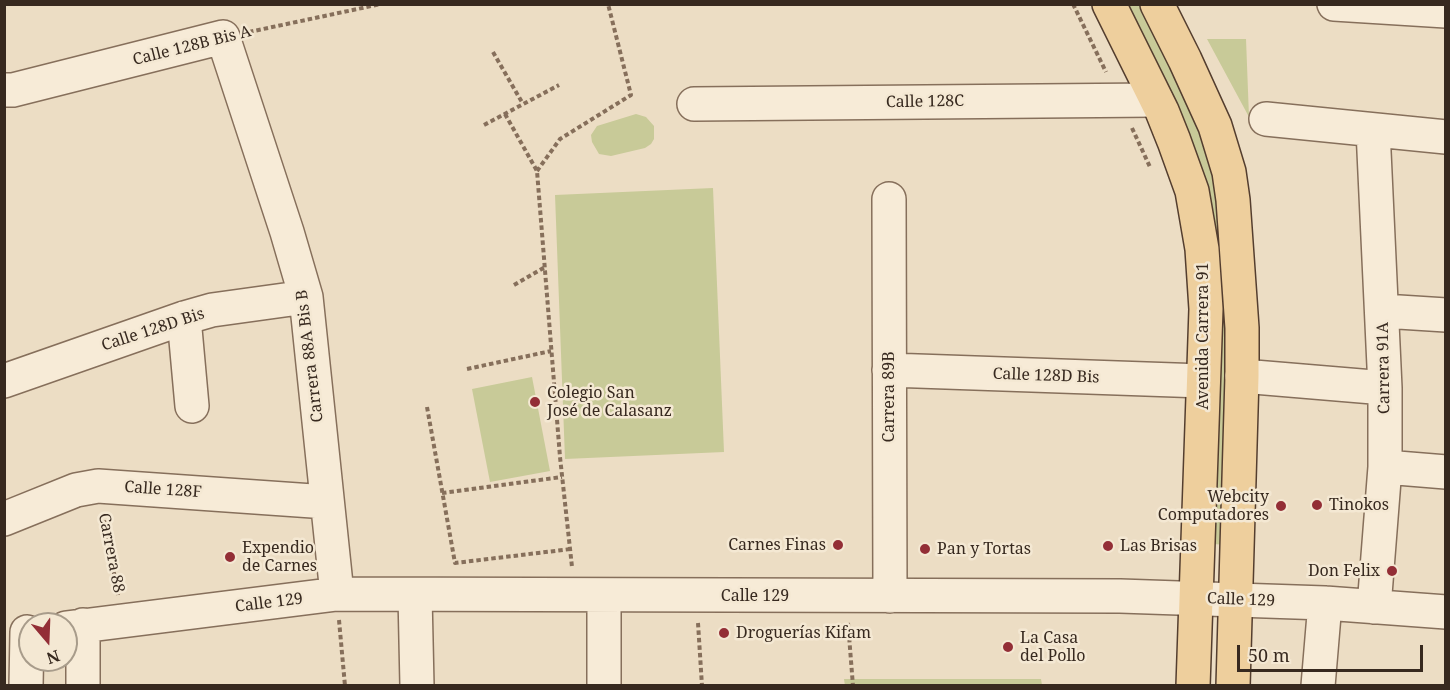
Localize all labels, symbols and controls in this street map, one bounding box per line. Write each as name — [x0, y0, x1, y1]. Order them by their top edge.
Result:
street label: Calle 128B Bis A — [131, 22, 253, 70]
street label: Calle 128C — [886, 92, 964, 112]
street label: Avenida Carrera 91 — [1193, 262, 1213, 410]
street label: Carrera 88A Bis B — [292, 289, 328, 423]
street label: Calle 128D Bis — [99, 304, 207, 356]
street label: Carrera 91A — [1374, 322, 1394, 414]
street label: Carrera 89B — [879, 351, 899, 443]
street label: Calle 128D Bis — [992, 365, 1100, 387]
place label: Colegio San José de Calasanz — [547, 383, 672, 421]
marker: Colegio San José de Calasanz — [528, 395, 542, 409]
street label: Calle 128F — [124, 478, 202, 502]
place label: Webcity Computadores — [1158, 487, 1269, 525]
place label: Tinokos — [1329, 495, 1389, 515]
marker: Tinokos — [1310, 498, 1324, 512]
marker: Webcity Computadores — [1274, 499, 1288, 513]
street label: Carrera 88 — [94, 512, 128, 594]
place label: Carnes Finas — [728, 535, 826, 555]
place label: Las Brisas — [1120, 536, 1197, 556]
place label: Expendio de Carnes — [242, 538, 317, 576]
marker: Carnes Finas — [831, 538, 845, 552]
place label: Pan y Tortas — [937, 539, 1031, 559]
marker: Las Brisas — [1101, 539, 1115, 553]
marker: Pan y Tortas — [918, 542, 932, 556]
marker: Expendio de Carnes — [223, 550, 237, 564]
place label: Don Felix — [1308, 561, 1380, 581]
marker: Don Felix — [1385, 564, 1399, 578]
street label: Calle 129 — [721, 586, 789, 606]
street label: Calle 129 — [234, 589, 304, 617]
street label: Calle 129 — [1207, 589, 1275, 611]
north arrow — [18, 612, 78, 672]
place label: Droguerías Kifam — [736, 623, 871, 643]
marker: Droguerías Kifam — [717, 626, 731, 640]
place label: La Casa del Pollo — [1020, 628, 1086, 666]
scale bar — [1240, 633, 1426, 671]
marker: La Casa del Pollo — [1001, 640, 1015, 654]
text: 50 m — [1248, 643, 1290, 667]
text: N — [44, 645, 63, 670]

